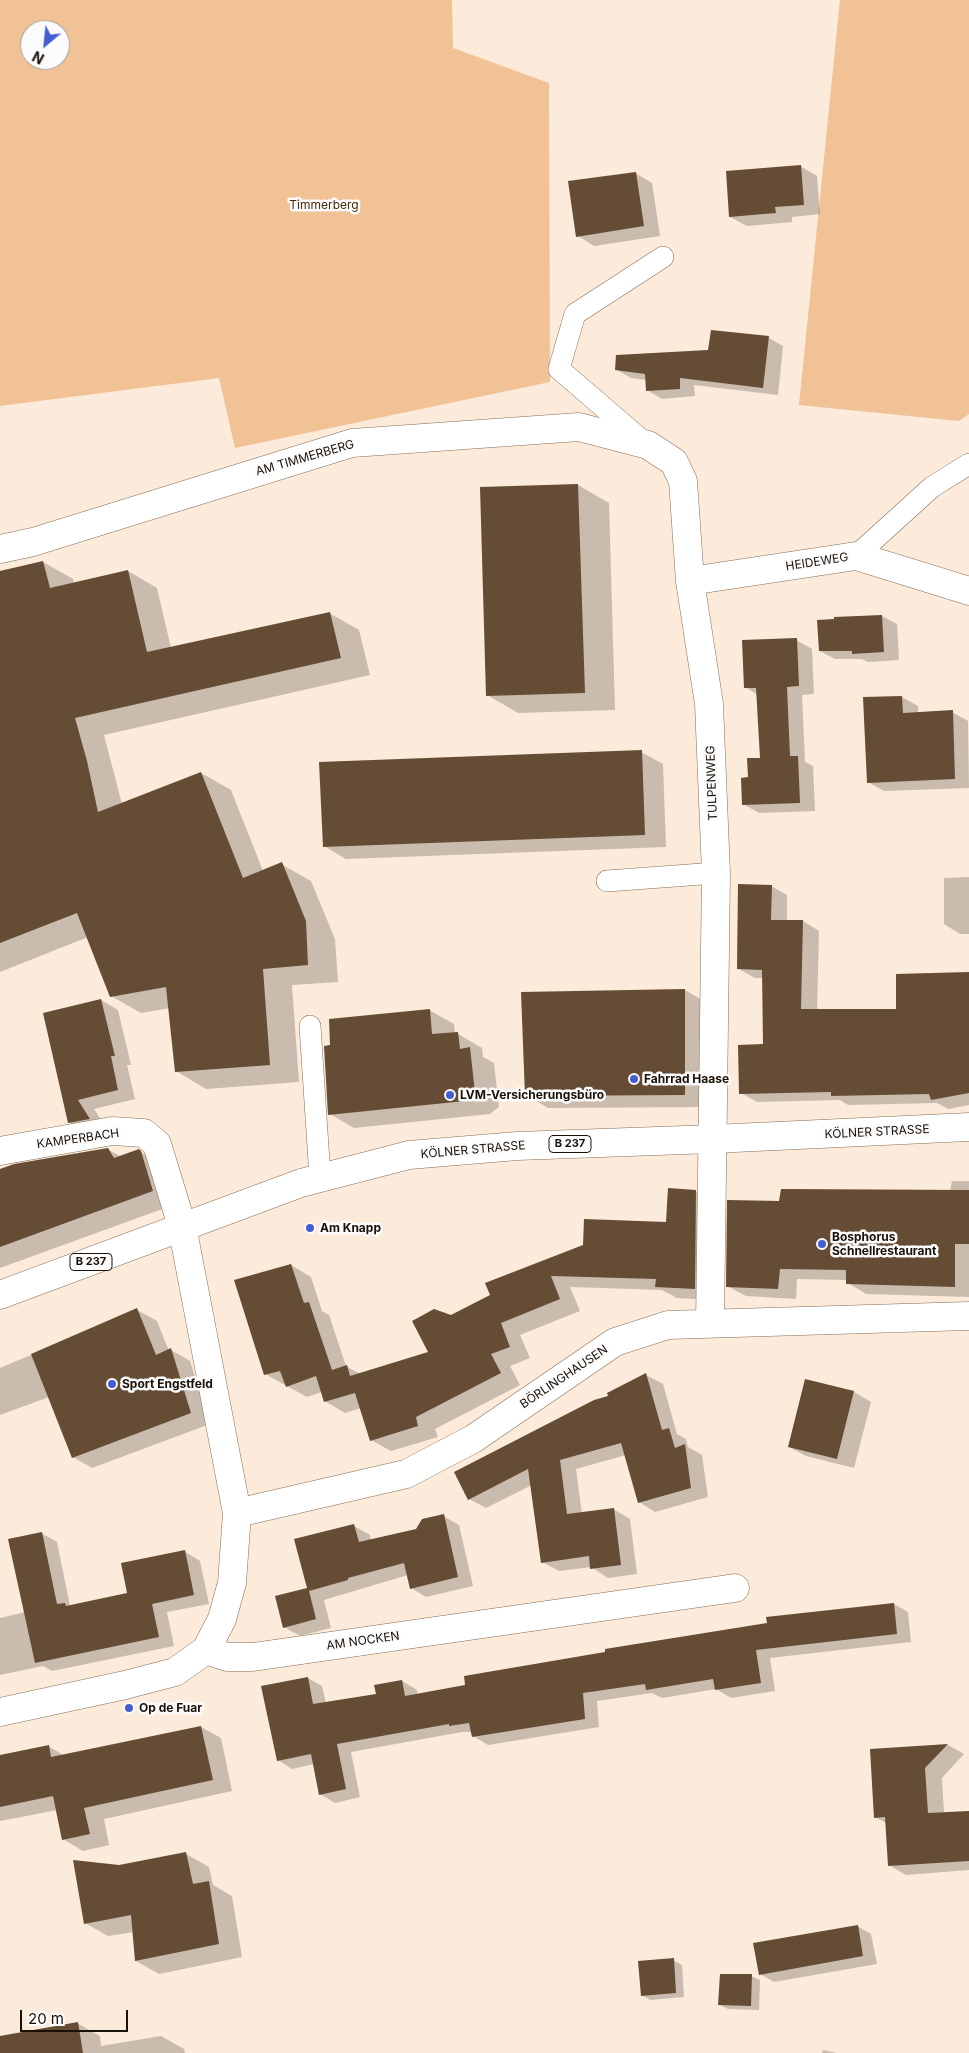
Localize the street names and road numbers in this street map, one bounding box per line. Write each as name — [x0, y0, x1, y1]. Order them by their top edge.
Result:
street label: AM TIMMERBERG — [254, 437, 356, 479]
street label: HEIDEWEG — [785, 550, 849, 574]
street label: TULPENWEG — [703, 745, 721, 821]
street label: KÖLNER STRASSE — [824, 1122, 930, 1142]
street label: KAMPERBACH — [36, 1126, 120, 1152]
road number: B 237 — [549, 1136, 591, 1152]
street label: KÖLNER STRASSE — [420, 1138, 526, 1162]
road number: B 237 — [70, 1254, 112, 1270]
street label: BÖRLINGHAUSEN — [517, 1342, 611, 1412]
street label: AM NOCKEN — [325, 1629, 401, 1653]

